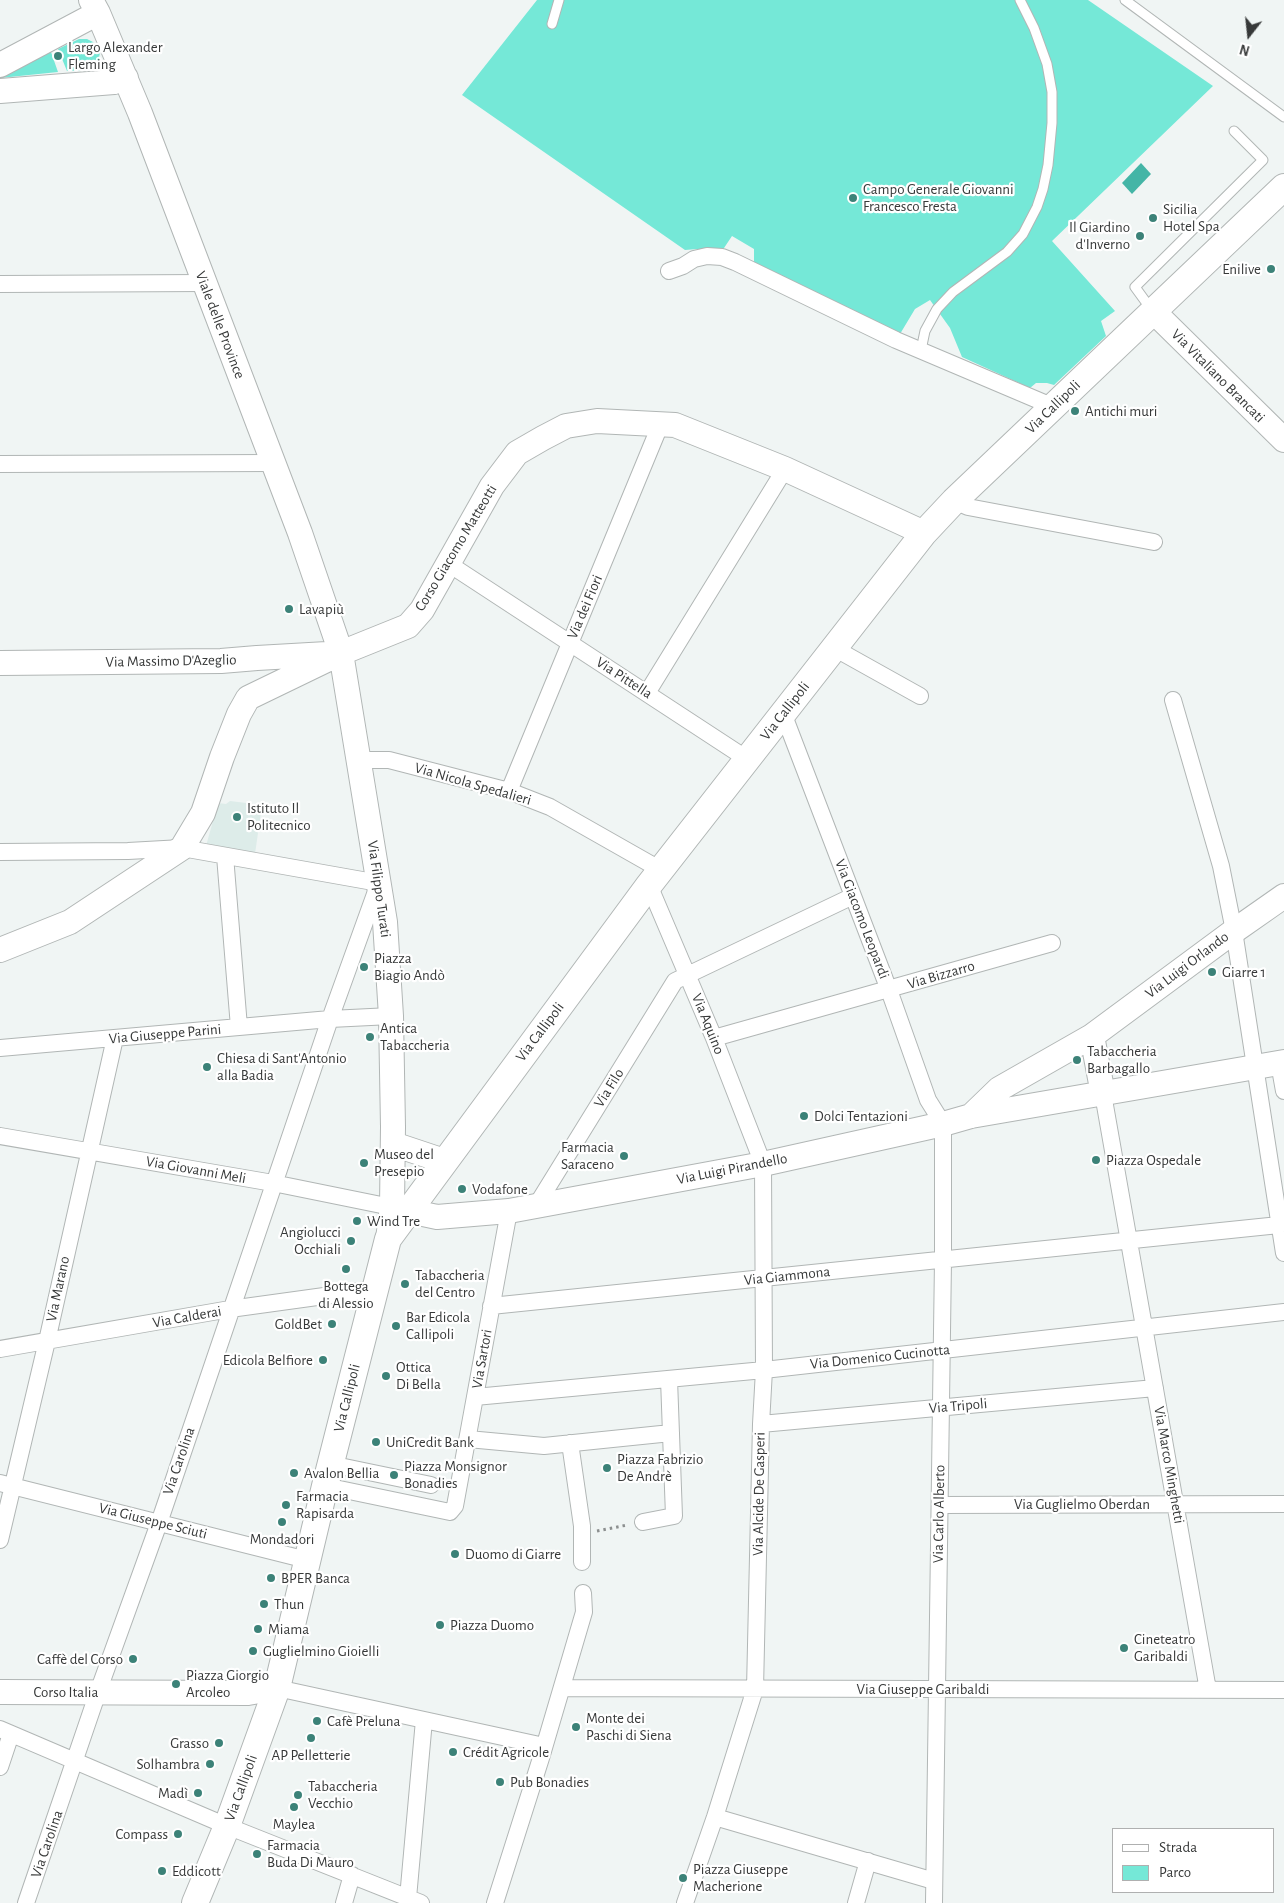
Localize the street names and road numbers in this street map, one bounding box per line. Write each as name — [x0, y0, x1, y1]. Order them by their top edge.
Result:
street label: Viale delle Province — [191, 269, 249, 381]
street label: Via Vitaliano Brancati — [1167, 325, 1269, 427]
street label: Via Callipoli — [1022, 376, 1084, 438]
street label: Corso Giacomo Matteotti — [411, 481, 501, 615]
street label: Via dei Fiori — [563, 572, 607, 642]
street label: Via Massimo D'Azeglio — [105, 651, 237, 671]
street label: Via Pittella — [592, 653, 656, 703]
street label: Via Callipoli — [756, 678, 814, 744]
street label: Via Nicola Spedalieri — [413, 759, 533, 809]
street label: Via Filippo Turati — [363, 839, 395, 939]
street label: Via Giacomo Leopardi — [831, 857, 893, 981]
street label: Via Luigi Orlando — [1142, 928, 1232, 1002]
street label: Via Bizzarro — [905, 957, 977, 993]
street label: Via Aquino — [688, 991, 728, 1057]
street label: Via Callipoli — [512, 999, 568, 1065]
street label: Via Giuseppe Parini — [108, 1020, 222, 1048]
street label: Via Filo — [590, 1065, 628, 1111]
street label: Via Luigi Pirandello — [675, 1149, 789, 1189]
street label: Via Giovanni Meli — [145, 1152, 247, 1188]
street label: Via Marano — [42, 1255, 74, 1323]
street label: Via Giammona — [743, 1263, 831, 1289]
street label: Via Calderai — [151, 1302, 223, 1332]
street label: Via Sartori — [468, 1328, 496, 1390]
street label: Via Domenico Cucinotta — [809, 1341, 951, 1373]
street label: Via Callipoli — [330, 1362, 364, 1434]
street label: Via Tripoli — [928, 1394, 988, 1418]
street label: Via Marco Minghetti — [1150, 1405, 1188, 1525]
street label: Via Carolina — [159, 1425, 199, 1497]
street label: Via Alcide De Gasperi — [749, 1432, 769, 1556]
street label: Via Carlo Alberto — [929, 1465, 949, 1563]
street label: Via Guglielmo Oberdan — [1014, 1495, 1150, 1513]
street label: Via Giuseppe Sciuti — [97, 1499, 209, 1543]
street label: Via Giuseppe Garibaldi — [857, 1680, 989, 1698]
street label: Corso Italia — [34, 1683, 98, 1701]
street label: Via Callipoli — [221, 1752, 261, 1824]
street label: Via Carolina — [27, 1808, 67, 1880]

